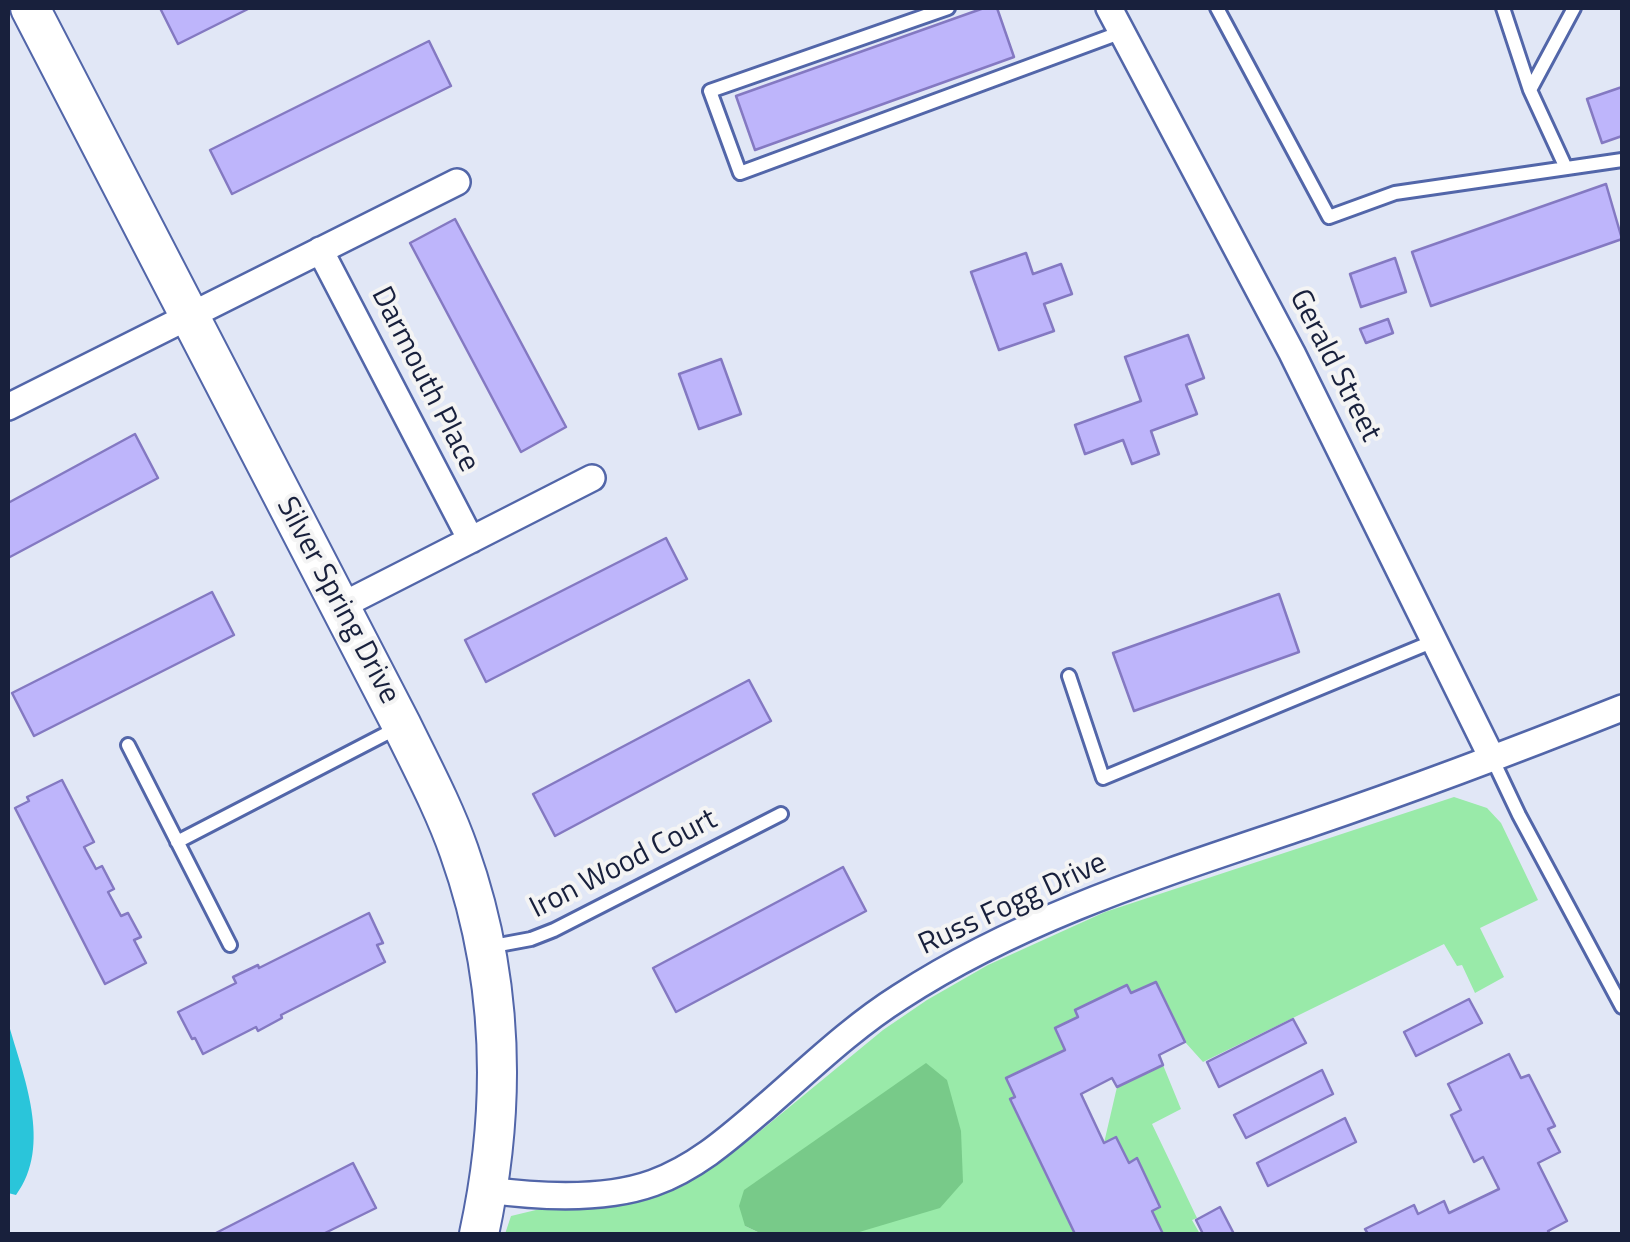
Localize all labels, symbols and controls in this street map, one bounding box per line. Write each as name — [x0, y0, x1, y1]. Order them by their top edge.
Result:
street label: Darmouth Place — [362, 282, 486, 478]
street label: Gerald Street — [1280, 284, 1388, 448]
street label: Silver Spring Drive — [267, 492, 407, 710]
street label: Iron Wood Court — [525, 802, 723, 928]
street label: Russ Fogg Drive — [913, 846, 1113, 964]

